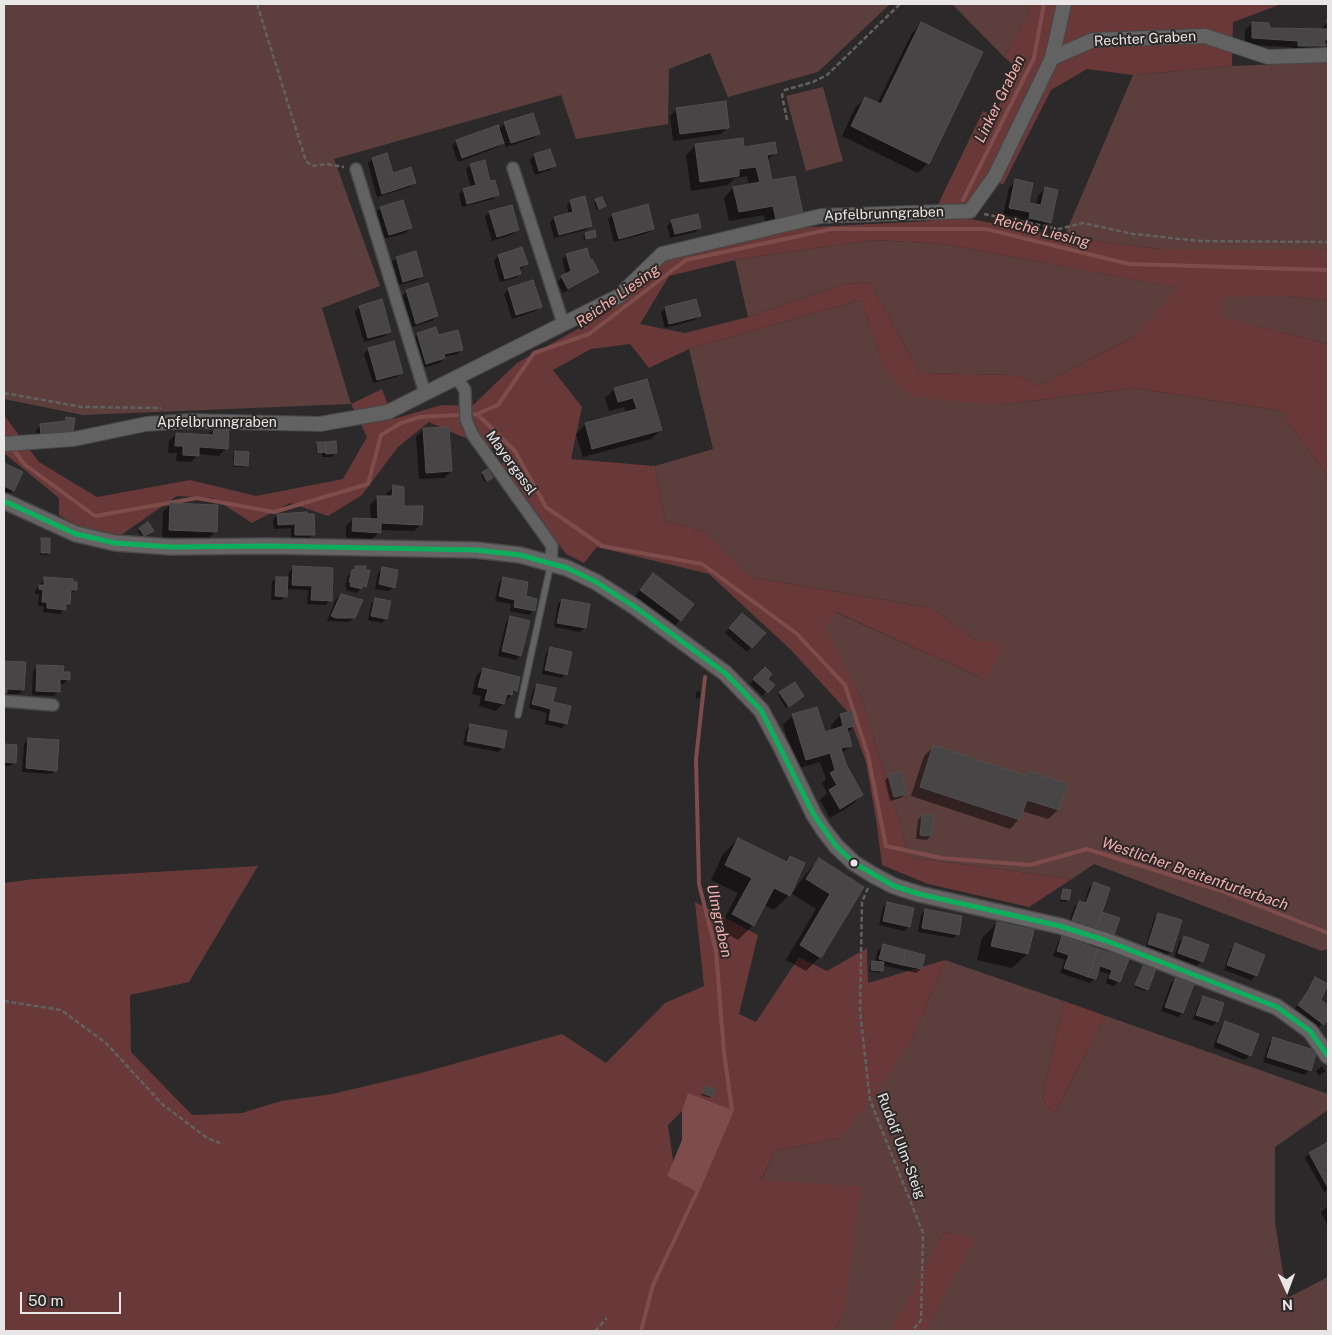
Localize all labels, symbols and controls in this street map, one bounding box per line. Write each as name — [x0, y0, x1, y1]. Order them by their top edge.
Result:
street label: Rechter Graben — [1094, 28, 1196, 50]
water label: Linker Graben — [971, 52, 1029, 146]
street label: Apfelbrunngraben — [824, 204, 944, 224]
water label: Reiche Liesing — [992, 210, 1092, 252]
water label: Reiche Liesing — [573, 261, 663, 331]
street label: Apfelbrunngraben — [157, 415, 277, 431]
street label: Mayergassl — [482, 428, 540, 498]
water label: Westlicher Breitenfurterbach — [1099, 834, 1291, 914]
unlabelled marker — [849, 858, 859, 868]
water label: Ulmgraben — [702, 883, 736, 959]
street label: Rudolf Ulm-Steig — [873, 1091, 929, 1201]
north arrow — [1262, 1265, 1312, 1315]
scale bar — [22, 1282, 124, 1314]
text: 50 m — [28, 1292, 63, 1309]
text: N — [1282, 1297, 1293, 1313]

